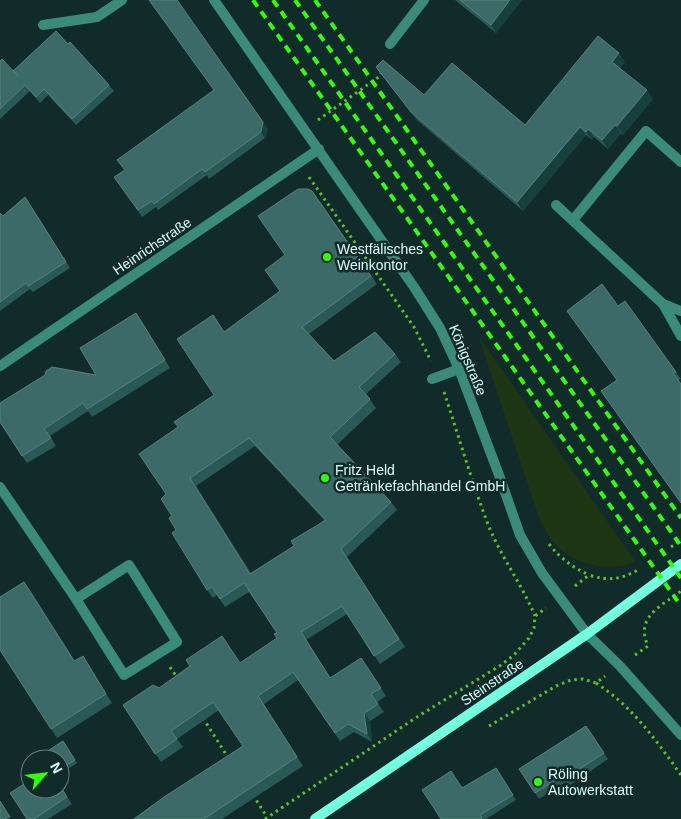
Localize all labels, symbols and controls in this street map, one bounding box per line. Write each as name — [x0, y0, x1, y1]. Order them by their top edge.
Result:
street label: Heinrichstraße — [110, 214, 194, 278]
place label: Westfälisches Weinkontor — [337, 241, 423, 273]
marker: Westfälisches Weinkontor — [321, 251, 333, 263]
street label: Königstraße — [446, 322, 490, 398]
place label: Fritz Held Getränkefachhandel GmbH — [335, 462, 505, 494]
marker: Fritz Held Getränkefachhandel GmbH — [319, 472, 331, 484]
street label: Steinstraße — [458, 655, 526, 709]
north arrow — [20, 749, 70, 799]
text: N — [47, 760, 66, 776]
place label: Röling Autowerkstatt — [548, 766, 633, 798]
marker: Röling Autowerkstatt — [532, 776, 544, 788]

